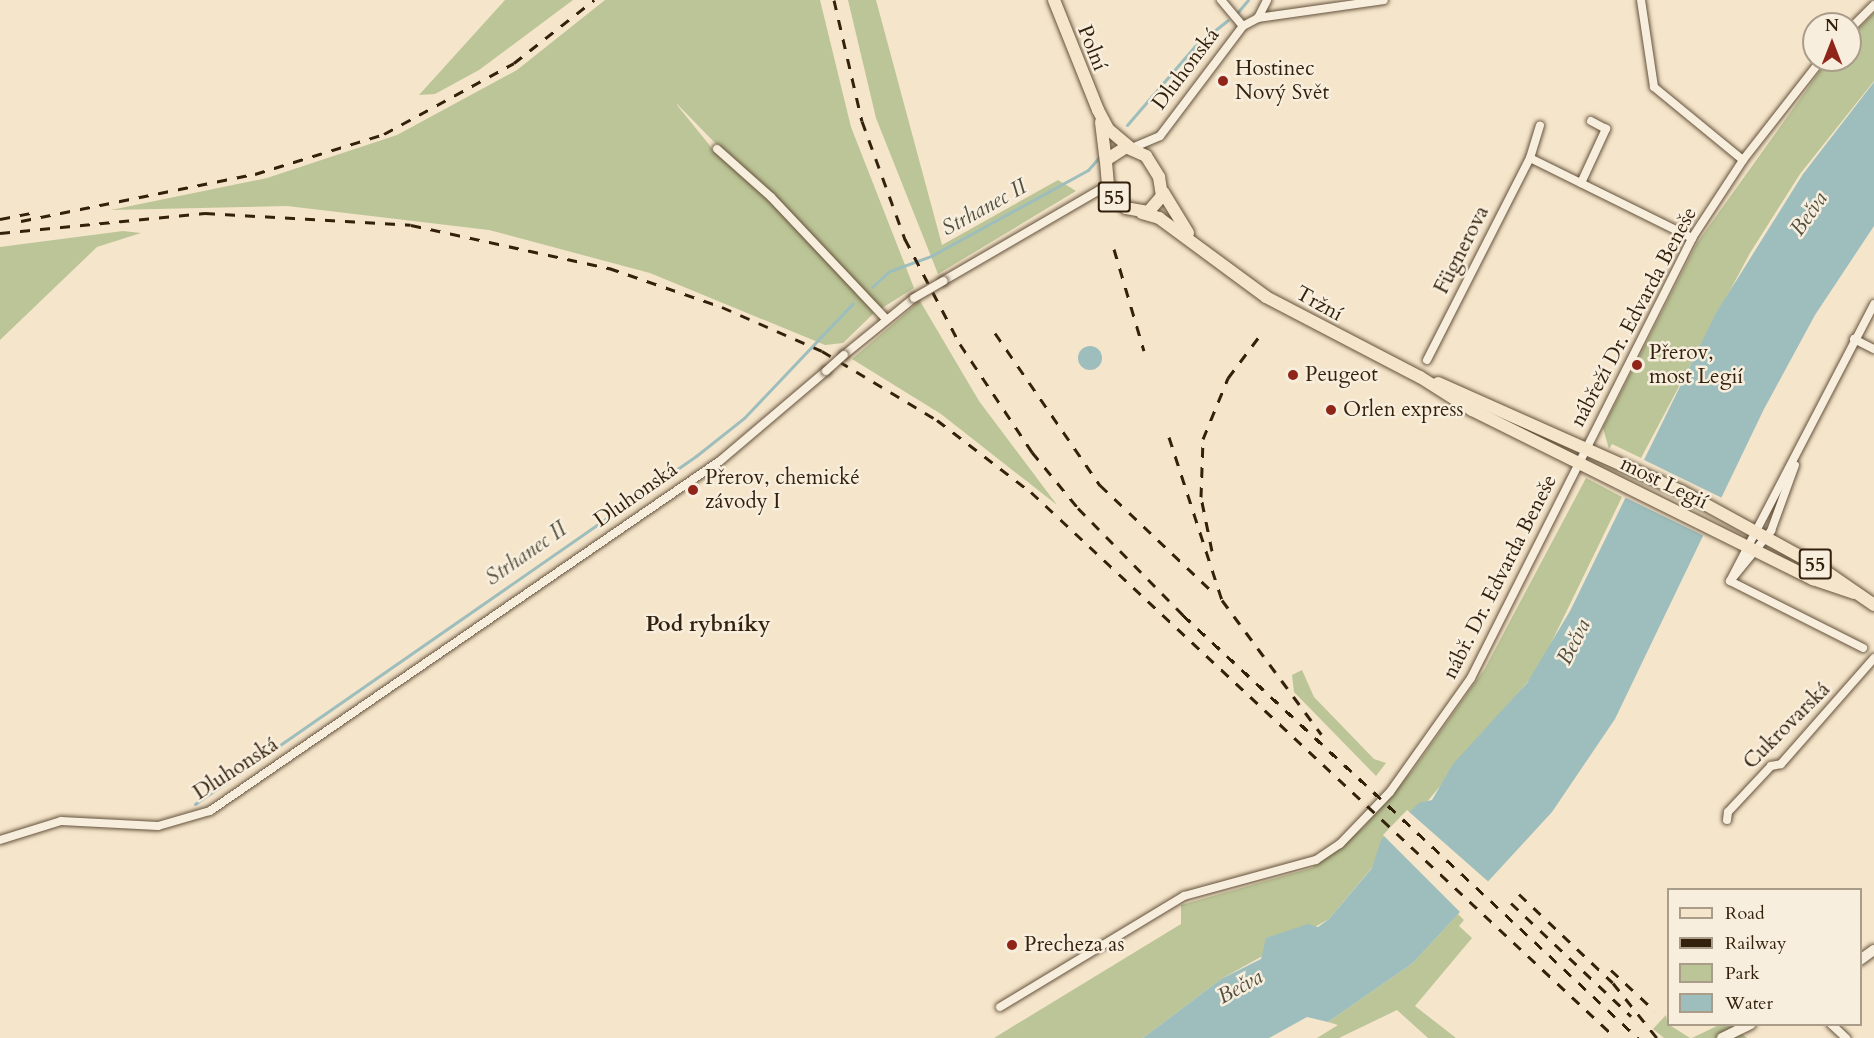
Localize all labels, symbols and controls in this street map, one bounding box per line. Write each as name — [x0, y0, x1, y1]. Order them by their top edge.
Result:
north arrow — [1802, 12, 1862, 72]
text: N — [1825, 15, 1839, 37]
street label: Polní — [1072, 22, 1112, 74]
street label: Dluhonská — [1147, 23, 1225, 115]
place label: Hostinec Nový Svět — [1235, 56, 1329, 106]
marker: Hostinec Nový Svět — [1216, 74, 1230, 88]
water label: Strhanec II — [937, 174, 1031, 242]
road number: 55 — [1098, 180, 1130, 214]
water label: Bečva — [1784, 187, 1834, 241]
street label: Fügnerova — [1429, 202, 1495, 298]
street label: nábřeží Dr. Edvarda Beneše — [1565, 203, 1703, 431]
street label: Tržní — [1291, 281, 1347, 327]
place label: Přerov, most Legií — [1649, 340, 1743, 390]
marker: Přerov, most Legií — [1630, 358, 1644, 372]
place label: Peugeot — [1305, 362, 1378, 388]
marker: Peugeot — [1286, 368, 1300, 382]
place label: Orlen express — [1343, 397, 1464, 423]
marker: Orlen express — [1324, 403, 1338, 417]
street label: most Legií — [1616, 451, 1712, 515]
street label: Dluhonská — [589, 457, 683, 533]
place label: Přerov, chemické závody I — [705, 465, 860, 515]
street label: nábř. Dr. Edvarda Beneše — [1438, 471, 1562, 683]
marker: Přerov, chemické závody I — [686, 483, 700, 497]
water label: Strhanec II — [480, 517, 572, 591]
road number: 55 — [1798, 547, 1832, 581]
district label: Pod rybníky — [646, 612, 770, 638]
water label: Bečva — [1551, 615, 1597, 669]
street label: Cukrovarská — [1738, 677, 1836, 775]
street label: Dluhonská — [189, 732, 283, 806]
legend — [1667, 888, 1862, 1026]
text: Road — [1725, 901, 1765, 926]
text: Railway — [1725, 931, 1787, 956]
place label: Precheza as — [1024, 932, 1124, 958]
marker: Precheza as — [1005, 938, 1019, 952]
text: Park — [1725, 961, 1760, 986]
water label: Bečva — [1213, 964, 1267, 1010]
text: Water — [1725, 991, 1773, 1016]

